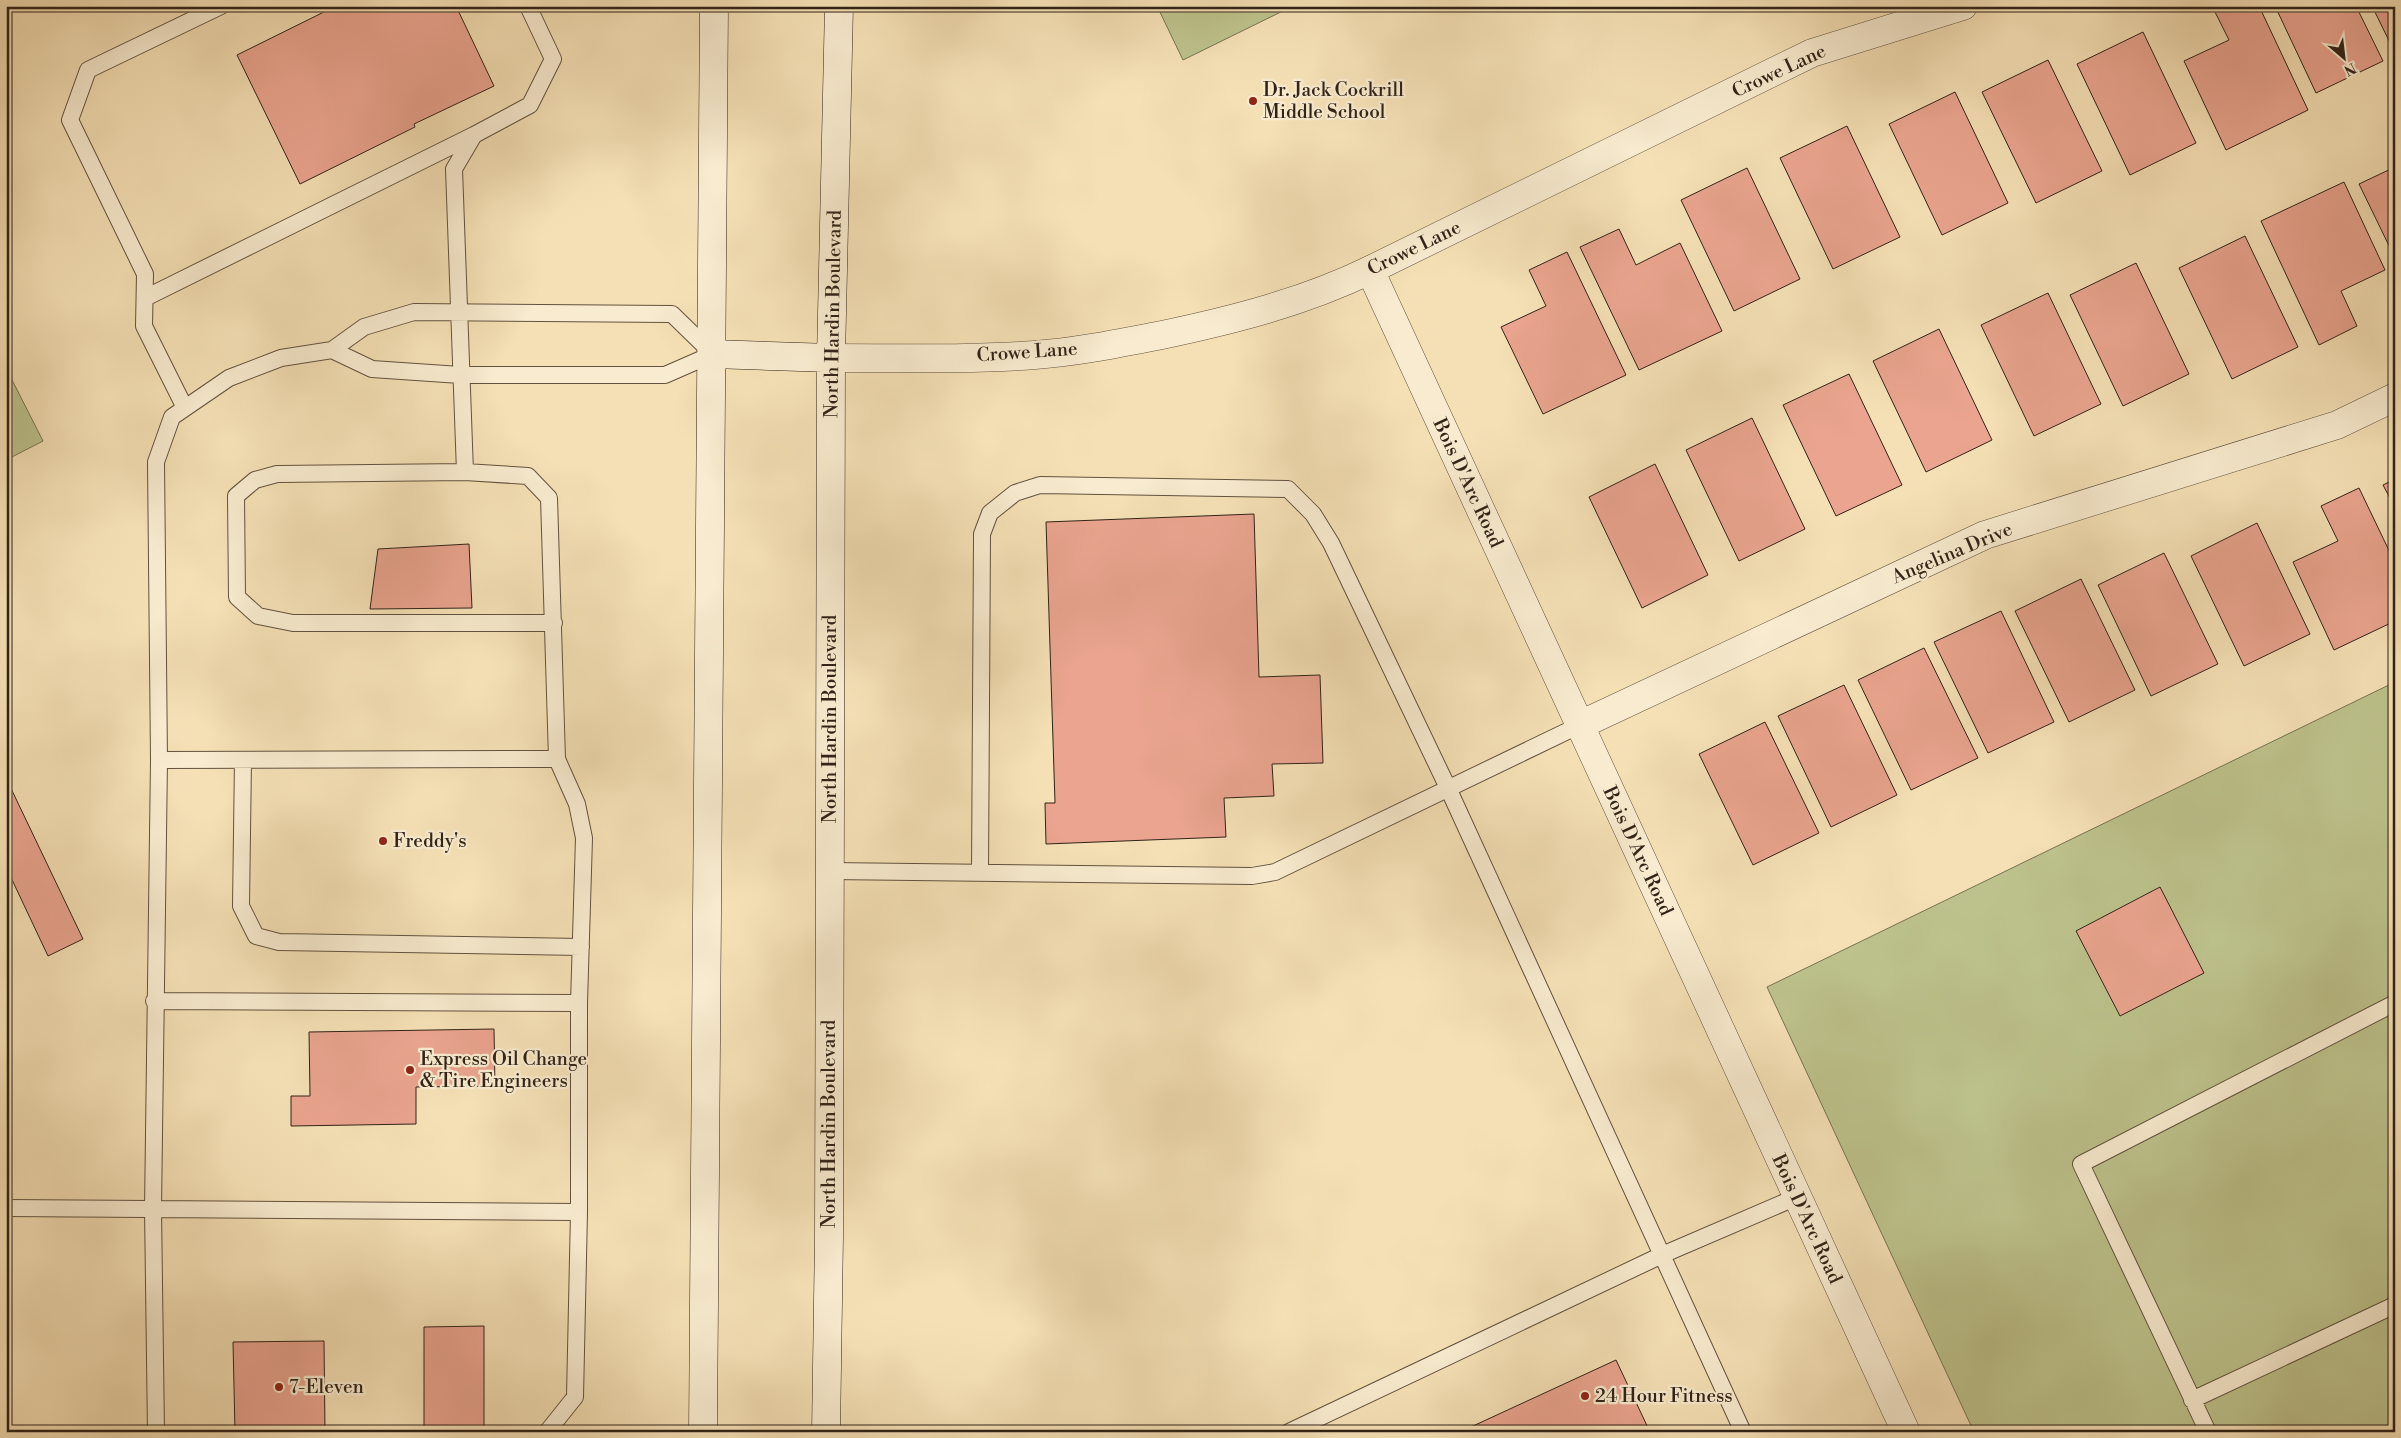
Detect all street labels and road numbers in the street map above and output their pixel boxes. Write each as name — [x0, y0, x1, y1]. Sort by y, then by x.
street label: Crowe Lane — [1728, 39, 1830, 103]
street label: North Hardin Boulevard — [819, 209, 847, 418]
street label: Crowe Lane — [1363, 215, 1465, 281]
street label: Crowe Lane — [976, 337, 1078, 367]
street label: Bois D'Arc Road — [1427, 414, 1509, 552]
street label: Angelina Drive — [1887, 517, 2016, 590]
street label: North Hardin Boulevard — [818, 615, 842, 823]
street label: Bois D'Arc Road — [1597, 782, 1679, 920]
street label: North Hardin Boulevard — [817, 1020, 841, 1228]
street label: Bois D'Arc Road — [1766, 1150, 1848, 1288]

